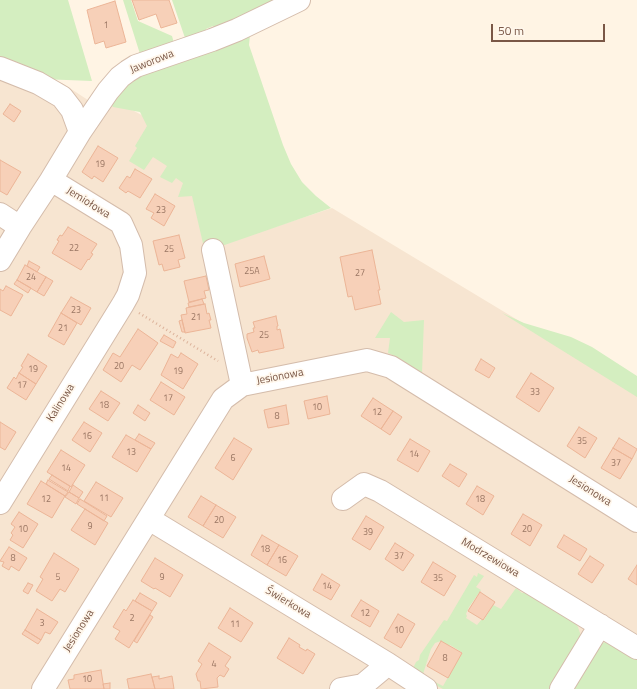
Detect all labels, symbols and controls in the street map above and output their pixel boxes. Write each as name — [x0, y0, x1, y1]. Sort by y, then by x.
scale bar — [493, 16, 607, 42]
house number: 1 — [103, 21, 109, 31]
text: 50 m — [498, 21, 524, 40]
street label: Jaworowa — [128, 47, 176, 77]
house number: 19 — [95, 160, 105, 170]
street label: Jemiołowa — [64, 184, 112, 222]
house number: 23 — [156, 206, 166, 216]
house number: 22 — [69, 244, 79, 254]
house number: 25 — [164, 245, 174, 255]
house number: 25A — [244, 267, 260, 277]
house number: 27 — [355, 269, 365, 279]
house number: 24 — [26, 273, 36, 283]
house number: 23 — [71, 306, 81, 316]
house number: 21 — [191, 313, 201, 323]
house number: 21 — [58, 324, 68, 334]
house number: 25 — [259, 331, 269, 341]
house number: 20 — [114, 362, 124, 372]
house number: 19 — [28, 365, 38, 375]
street label: Jesionowa — [255, 366, 305, 388]
house number: 19 — [173, 367, 183, 377]
house number: 17 — [17, 381, 27, 391]
street label: Kalinowa — [44, 382, 78, 424]
house number: 33 — [530, 388, 540, 398]
house number: 17 — [163, 394, 173, 404]
house number: 18 — [99, 401, 109, 411]
house number: 10 — [312, 403, 322, 413]
house number: 12 — [372, 408, 382, 418]
house number: 8 — [274, 412, 280, 422]
house number: 16 — [82, 432, 92, 442]
house number: 35 — [577, 437, 587, 447]
house number: 13 — [126, 448, 136, 458]
house number: 14 — [409, 450, 419, 460]
house number: 6 — [230, 454, 236, 464]
house number: 37 — [611, 459, 621, 469]
house number: 14 — [61, 464, 71, 474]
street label: Jesionowa — [566, 473, 614, 509]
house number: 11 — [99, 494, 109, 504]
house number: 12 — [41, 495, 51, 505]
house number: 18 — [475, 495, 485, 505]
house number: 20 — [214, 516, 224, 526]
house number: 9 — [87, 522, 93, 532]
house number: 10 — [18, 525, 28, 535]
house number: 20 — [522, 525, 532, 535]
house number: 39 — [363, 528, 373, 538]
street label: Modrzewiowa — [459, 535, 521, 581]
house number: 18 — [260, 545, 270, 555]
house number: 37 — [394, 552, 404, 562]
house number: 8 — [10, 554, 16, 564]
house number: 16 — [277, 556, 287, 566]
house number: 5 — [55, 573, 61, 583]
house number: 9 — [159, 573, 165, 583]
house number: 35 — [433, 574, 443, 584]
house number: 14 — [322, 582, 332, 592]
street label: Świerkowa — [263, 584, 313, 622]
street label: Jesionowa — [61, 607, 97, 655]
house number: 12 — [360, 609, 370, 619]
house number: 2 — [129, 614, 135, 624]
house number: 3 — [39, 619, 45, 629]
house number: 11 — [230, 620, 240, 630]
house number: 10 — [394, 626, 404, 636]
house number: 8 — [442, 654, 448, 664]
house number: 4 — [211, 660, 217, 670]
house number: 10 — [82, 675, 92, 685]

